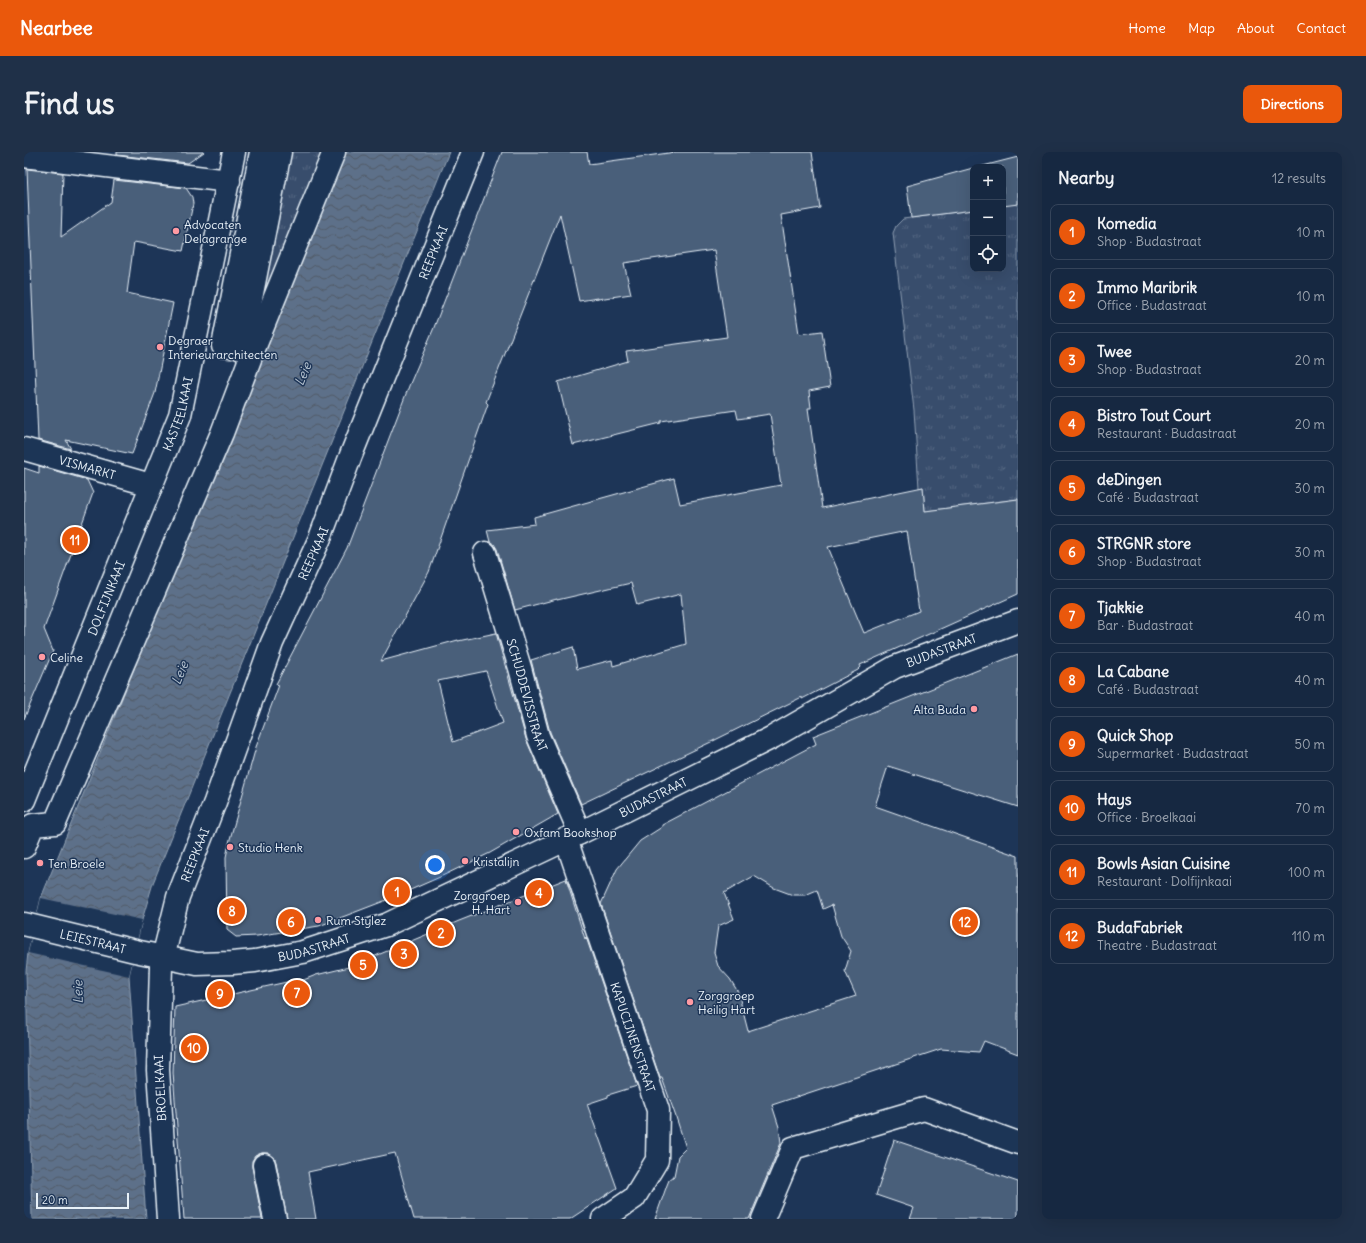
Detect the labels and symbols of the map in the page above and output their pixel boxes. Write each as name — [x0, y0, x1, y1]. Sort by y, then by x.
place label: Advocaten Delagrange — [184, 217, 247, 246]
street label: REEPKAAI — [415, 223, 450, 281]
marker: Advocaten Delagrange — [171, 226, 181, 236]
place label: Degraer Interieurarchitecten — [168, 333, 277, 362]
marker: Degraer Interieurarchitecten — [155, 342, 165, 352]
water label: Leie — [291, 359, 316, 388]
street label: KASTEELKAAI — [159, 375, 195, 453]
street label: VISMARKT — [57, 452, 118, 482]
street label: REEPKAAI — [294, 524, 331, 582]
pin: 11 — [62, 525, 88, 555]
street label: DOLFIJNKAAI — [84, 559, 128, 637]
street label: BUDASTRAAT — [904, 630, 978, 670]
street label: SCHUDDEVISSTRAAT — [504, 637, 551, 753]
place label: Celine — [50, 650, 83, 665]
marker: Celine — [37, 652, 47, 662]
water label: Leie — [168, 658, 193, 687]
place label: Alta Buda — [913, 702, 966, 717]
marker: Alta Buda — [969, 704, 979, 714]
street label: BUDASTRAAT — [616, 774, 689, 820]
street label: REEPKAAI — [177, 825, 212, 884]
place label: Oxfam Bookshop — [524, 825, 617, 840]
marker: Oxfam Bookshop — [511, 827, 521, 837]
place label: Studio Henk — [238, 840, 303, 855]
marker: Studio Henk — [225, 842, 235, 852]
place label: Kristalijn — [473, 854, 519, 869]
your location — [425, 855, 445, 875]
place label: Ten Broele — [48, 856, 105, 871]
marker: Kristalijn — [460, 856, 470, 866]
marker: Ten Broele — [35, 858, 45, 868]
pin: 1 — [384, 877, 410, 907]
pin: 4 — [526, 878, 552, 908]
place label: Zorggroep H. Hart — [454, 888, 510, 917]
pin: 8 — [219, 896, 245, 926]
marker: Zorggroep H. Hart — [513, 897, 523, 907]
pin: 6 — [278, 907, 304, 937]
pin: 12 — [952, 907, 978, 937]
place label: Rum Stylez — [326, 913, 386, 928]
marker: Rum Stylez — [313, 915, 323, 925]
pin: 2 — [428, 918, 454, 948]
street label: LEIESTRAAT — [58, 926, 128, 956]
street label: BUDASTRAAT — [277, 930, 351, 964]
pin: 3 — [391, 939, 417, 969]
pin: 5 — [350, 950, 376, 980]
pin: 7 — [284, 978, 310, 1008]
water label: Leie — [69, 979, 87, 1004]
pin: 9 — [207, 979, 233, 1009]
street label: KAPUCIJNENSTRAAT — [608, 980, 659, 1094]
place label: Zorggroep Heilig Hart — [698, 988, 755, 1017]
marker: Zorggroep Heilig Hart — [685, 997, 695, 1007]
pin: 10 — [181, 1033, 207, 1063]
street label: BROELKAAI — [151, 1054, 169, 1122]
scale bar — [36, 1191, 129, 1210]

